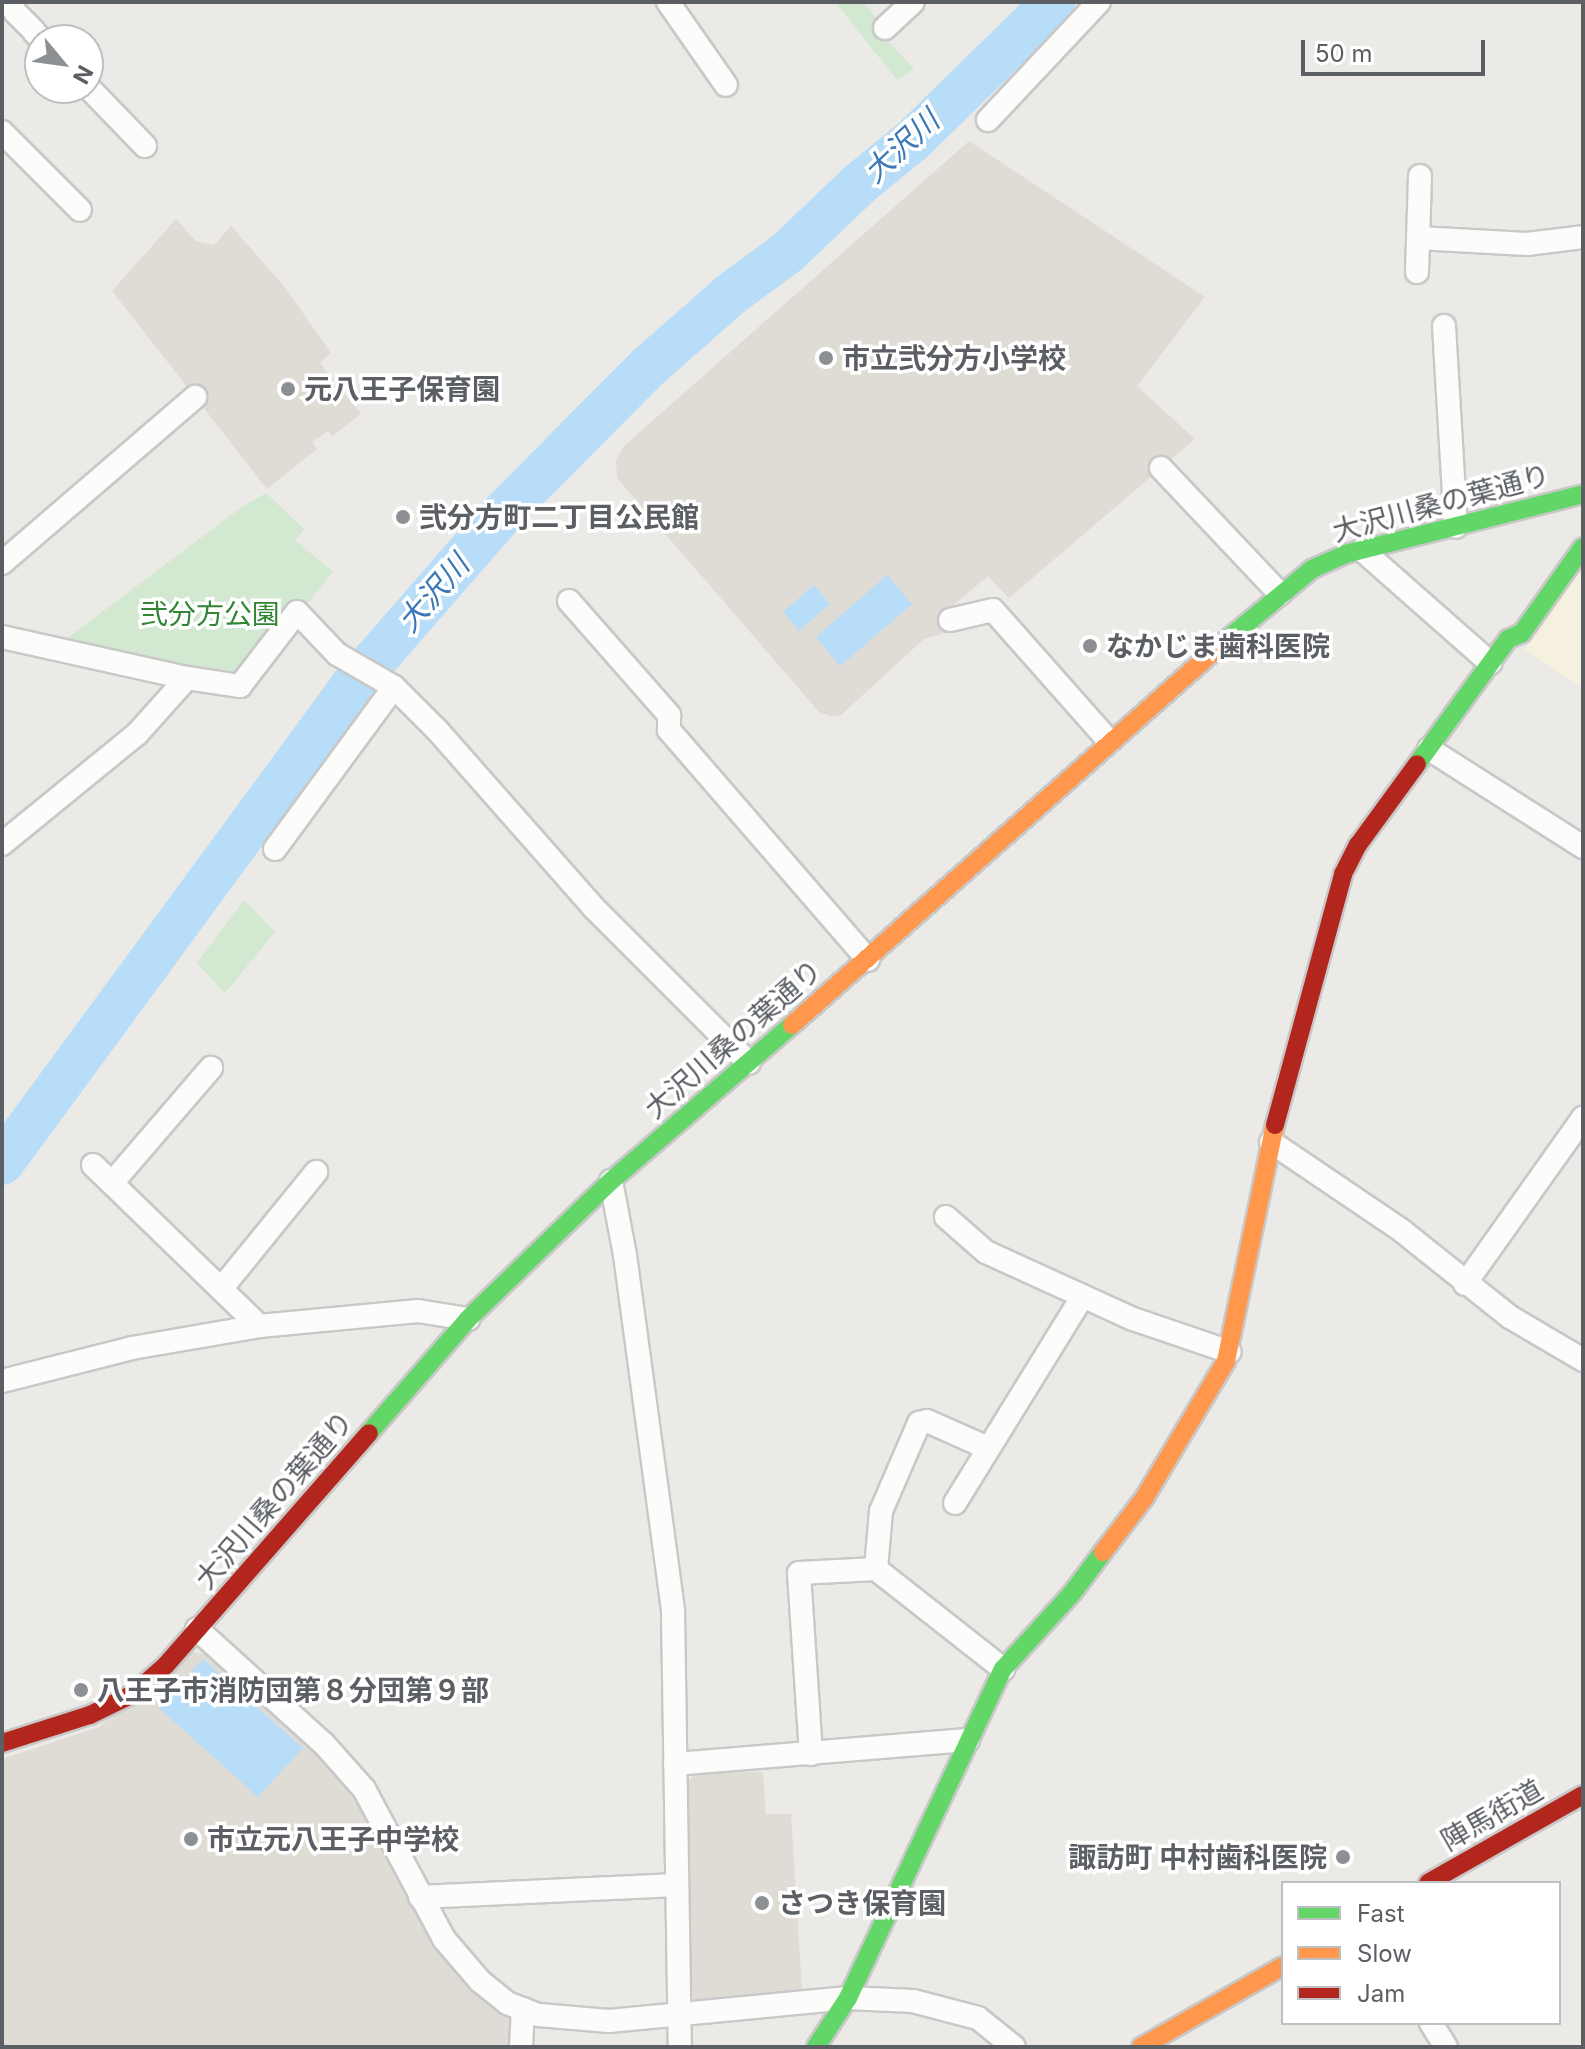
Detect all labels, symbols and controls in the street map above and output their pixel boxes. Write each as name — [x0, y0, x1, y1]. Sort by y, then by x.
north arrow — [24, 24, 104, 104]
scale bar — [1305, 24, 1489, 74]
text: 50 m — [1315, 39, 1373, 68]
text: N — [68, 61, 99, 88]
water label: 大沢川 — [856, 102, 946, 190]
place label: 市立弐分方小学校 — [842, 341, 1066, 375]
marker: 市立弐分方小学校 — [817, 349, 835, 367]
place label: 元八王子保育園 — [304, 372, 500, 406]
marker: 元八王子保育園 — [279, 380, 297, 398]
street label: 大沢川桑の葉通り — [1328, 458, 1554, 548]
place label: 弐分方町二丁目公民館 — [419, 500, 699, 534]
marker: 弐分方町二丁目公民館 — [394, 508, 412, 526]
water label: 大沢川 — [390, 547, 476, 639]
park label: 弐分方公園 — [140, 597, 280, 631]
place label: なかじま歯科医院 — [1106, 629, 1330, 663]
marker: なかじま歯科医院 — [1081, 637, 1099, 655]
street label: 大沢川桑の葉通り — [637, 953, 829, 1125]
street label: 大沢川桑の葉通り — [188, 1404, 360, 1596]
place label: 八王子市消防団第８分団第９部 — [97, 1673, 489, 1707]
marker: 八王子市消防団第８分団第９部 — [72, 1681, 90, 1699]
street label: 陣馬街道 — [1435, 1772, 1549, 1858]
place label: 市立元八王子中学校 — [207, 1822, 459, 1856]
marker: 市立元八王子中学校 — [182, 1830, 200, 1848]
place label: 諏訪町 中村歯科医院 — [1068, 1840, 1327, 1874]
marker: 諏訪町 中村歯科医院 — [1334, 1848, 1352, 1866]
legend — [1281, 1881, 1561, 2025]
place label: さつき保育園 — [778, 1886, 946, 1920]
marker: さつき保育園 — [753, 1894, 771, 1912]
text: Fast — [1357, 1899, 1405, 1928]
text: Slow — [1357, 1939, 1412, 1968]
text: Jam — [1357, 1979, 1405, 2008]

